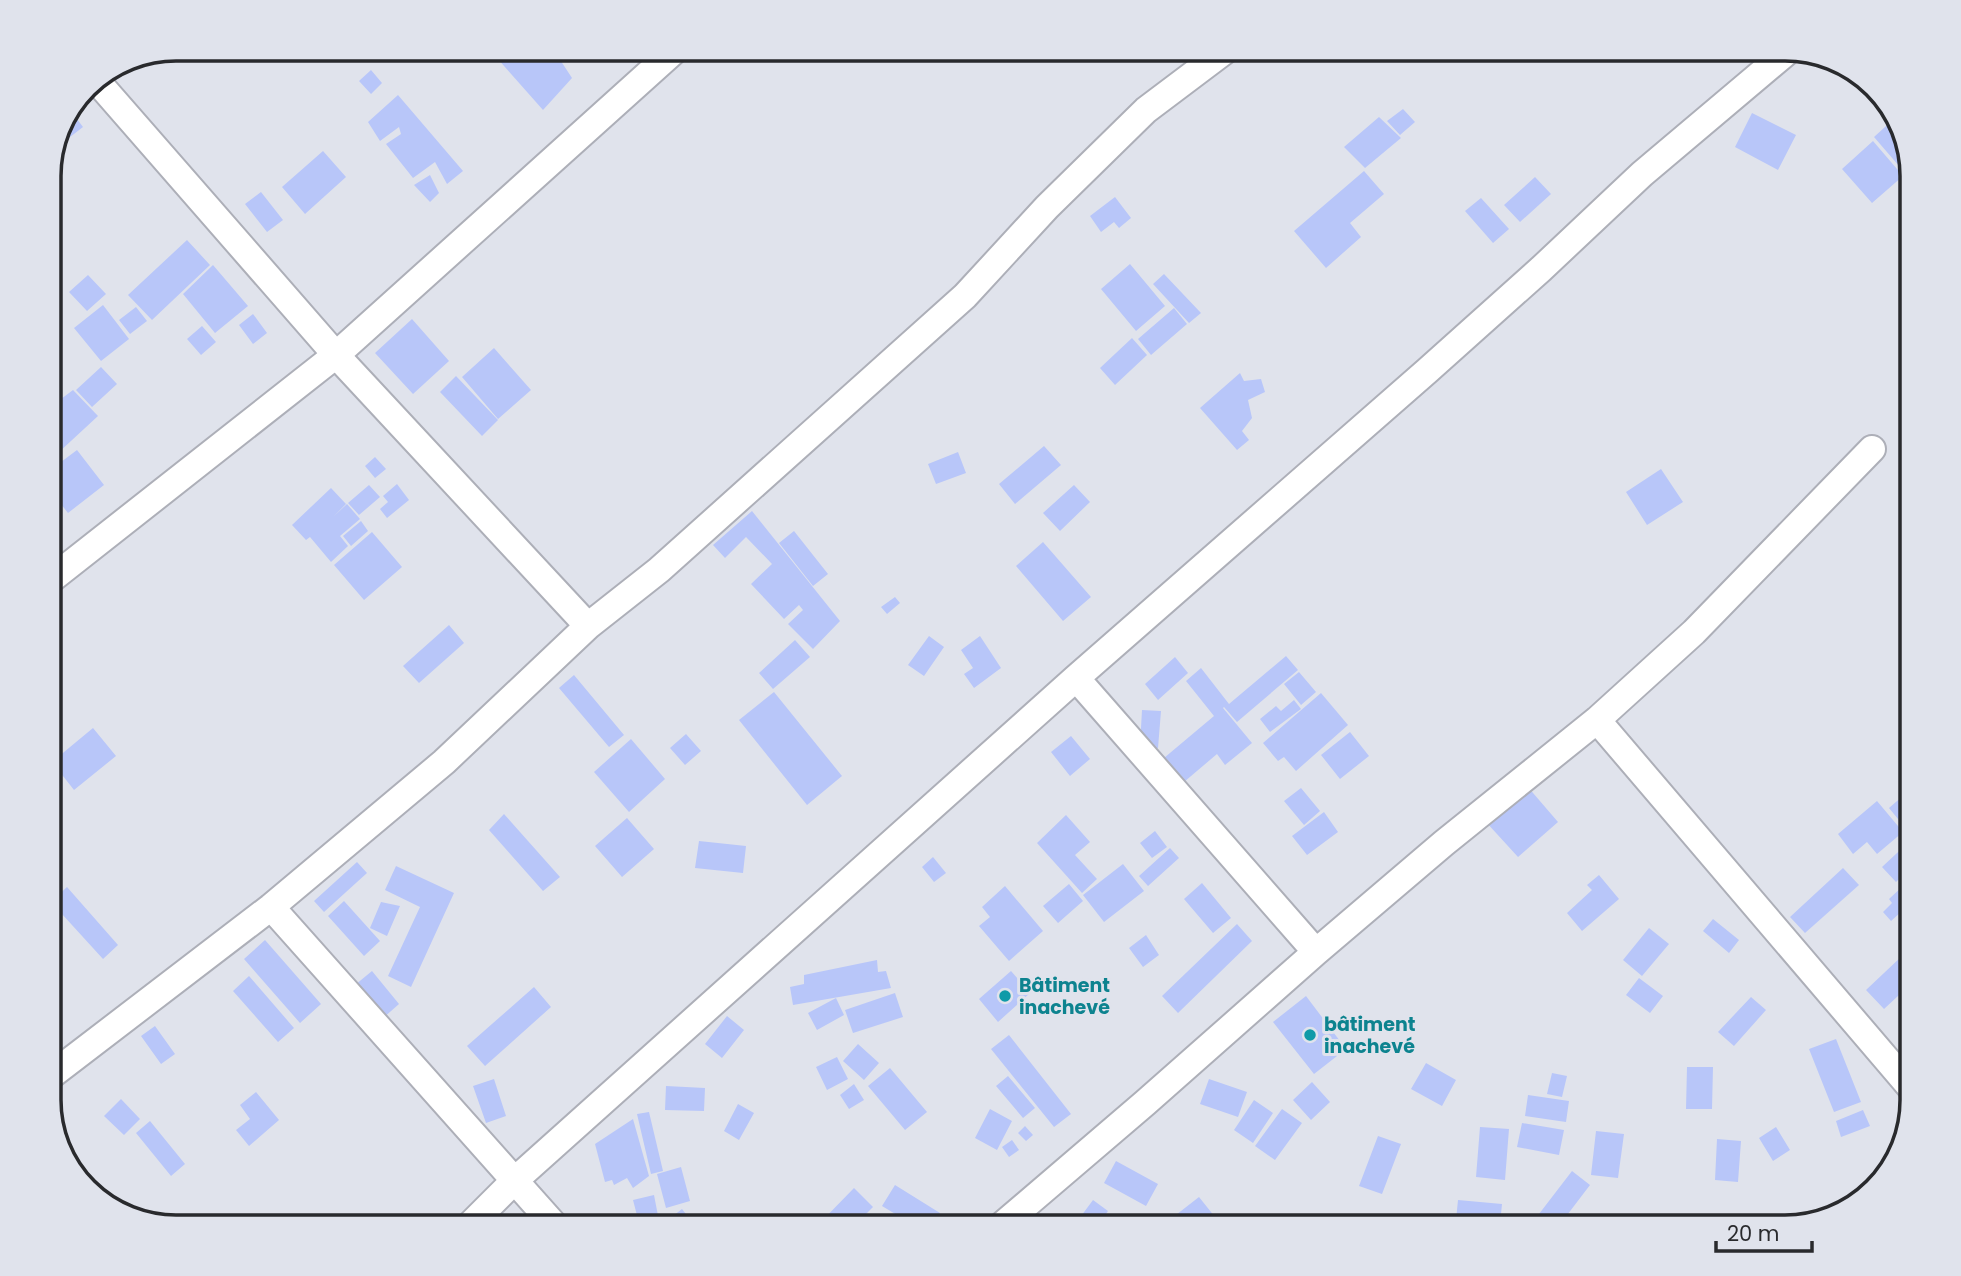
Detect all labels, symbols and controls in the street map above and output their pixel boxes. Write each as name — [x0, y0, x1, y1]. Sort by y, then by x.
place label: Bâtiment inachevé — [1019, 972, 1110, 1021]
marker: Bâtiment inachevé — [997, 988, 1013, 1004]
place label: bâtiment inachevé — [1324, 1011, 1416, 1060]
marker: bâtiment inachevé — [1302, 1027, 1318, 1043]
scale bar — [1716, 1210, 1812, 1254]
text: 20 m — [1727, 1219, 1780, 1248]

